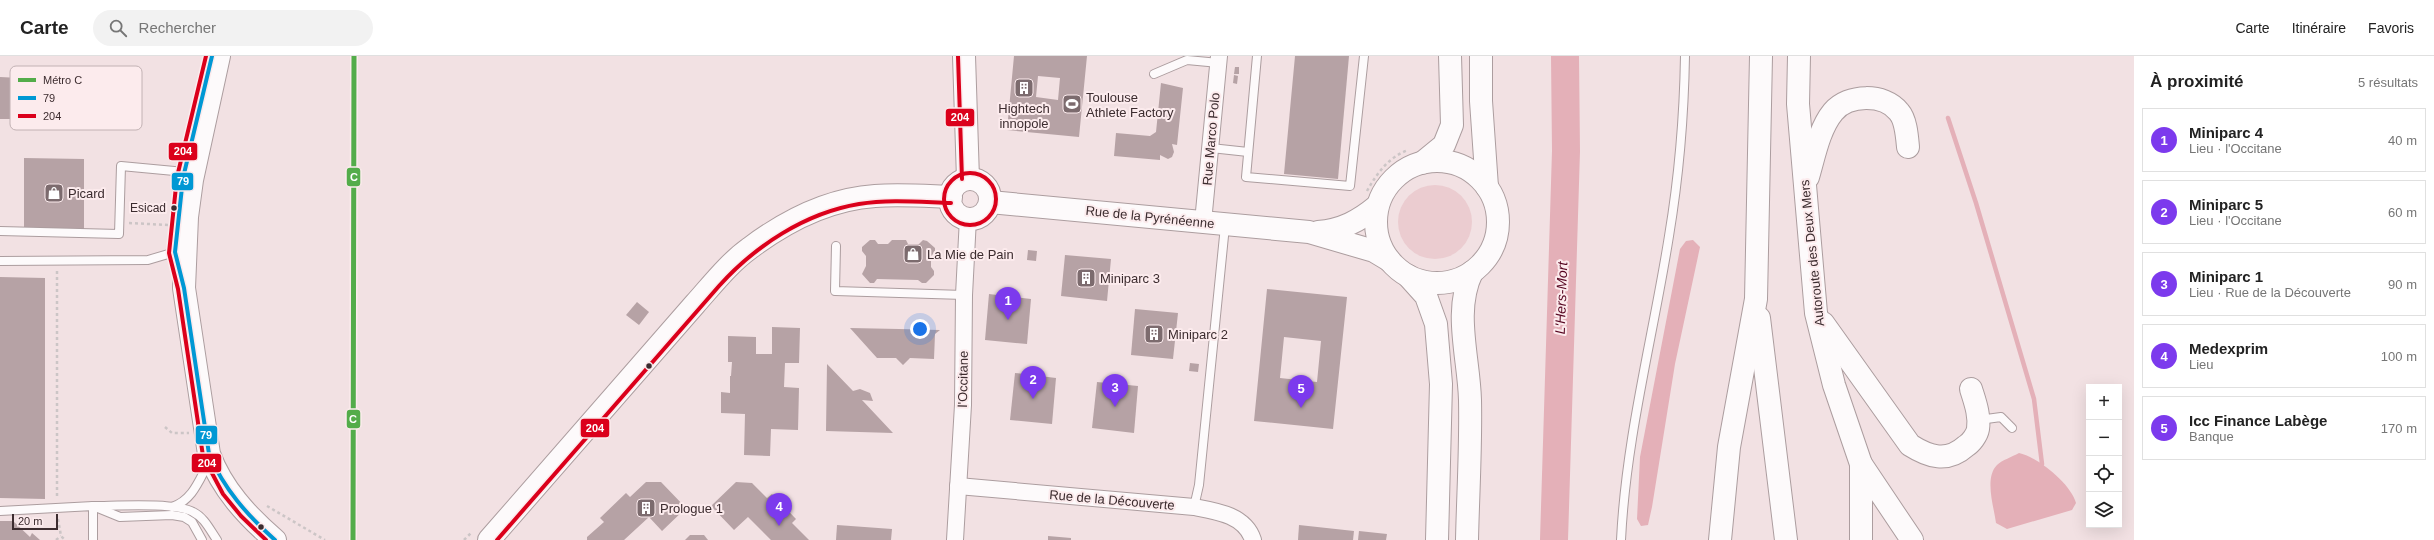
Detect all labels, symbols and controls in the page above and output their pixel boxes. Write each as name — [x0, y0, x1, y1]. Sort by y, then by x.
search box — [93, 10, 373, 46]
text: Carte — [20, 17, 69, 38]
icon: search — [107, 17, 129, 39]
text: Rechercher — [139, 19, 216, 36]
text: Carte — [2235, 20, 2270, 36]
text: Itinéraire — [2292, 20, 2346, 36]
text: Favoris — [2368, 20, 2414, 36]
legend — [10, 66, 142, 130]
text: À proximité — [2150, 72, 2244, 91]
text: Métro C — [43, 74, 82, 86]
text: 5 résultats — [2358, 75, 2418, 90]
building icon: Hightech innopole — [1013, 77, 1035, 99]
place label: Toulouse Athlete Factory — [1086, 90, 1174, 120]
text: 79 — [43, 92, 55, 104]
street label: Rue Marco Polo — [1199, 92, 1223, 186]
sports icon: Toulouse Athlete Factory — [1061, 93, 1083, 115]
place label: Hightech innopole — [998, 101, 1050, 131]
line badge: 204 — [945, 108, 975, 127]
text: 204 — [43, 110, 61, 122]
text: 204 — [951, 111, 970, 123]
text: Miniparc 4 — [2189, 124, 2263, 141]
text: 1 — [2160, 133, 2168, 148]
text: 40 m — [2388, 133, 2417, 148]
text: Lieu · l'Occitane — [2189, 141, 2282, 156]
line badge: 204 — [168, 142, 198, 161]
text: 204 — [174, 145, 193, 157]
line badge: C — [346, 167, 361, 187]
text: C — [350, 171, 358, 183]
line badge: 79 — [171, 172, 194, 191]
text: 79 — [177, 175, 189, 187]
street label: Autoroute des Deux Mers — [1797, 178, 1827, 327]
shop icon: Picard — [43, 182, 65, 204]
place label: Picard — [68, 186, 105, 201]
text: Miniparc 5 — [2189, 196, 2263, 213]
place label: Esicad — [130, 201, 166, 215]
marker: Esicad — [169, 203, 179, 213]
street label: Rue de la Pyrénéenne — [1085, 203, 1215, 231]
text: 2 — [2160, 205, 2168, 220]
text: 60 m — [2388, 205, 2417, 220]
text: Lieu · l'Occitane — [2189, 213, 2282, 228]
shop icon: La Mie de Pain — [902, 243, 924, 265]
place label: La Mie de Pain — [927, 247, 1014, 262]
water label: L'Hers-Mort — [1552, 260, 1570, 335]
building icon: Miniparc 3 — [1075, 267, 1097, 289]
text: Miniparc 1 — [2189, 268, 2263, 285]
place label: Miniparc 3 — [1100, 271, 1160, 286]
text: 3 — [2160, 277, 2168, 292]
text: 90 m — [2388, 277, 2417, 292]
text: Lieu · Rue de la Découverte — [2189, 285, 2351, 300]
pin: 1 — [995, 287, 1021, 320]
your location — [910, 319, 930, 339]
building icon: Miniparc 2 — [1143, 323, 1165, 345]
place label: Miniparc 2 — [1168, 327, 1228, 342]
text: Medexprim — [2189, 340, 2268, 357]
text: 4 — [2160, 349, 2168, 364]
text: 100 m — [2381, 349, 2417, 364]
street label: l'Occitane — [955, 351, 971, 407]
text: Lieu — [2189, 357, 2214, 372]
unlabelled marker — [644, 361, 654, 371]
pin: 2 — [1020, 366, 1046, 399]
pin: 3 — [1102, 374, 1128, 407]
pin: 5 — [1288, 375, 1314, 408]
map controls — [2086, 384, 2122, 528]
button: + — [2086, 384, 2122, 420]
line badge: C — [346, 409, 361, 429]
text: Icc Finance Labège — [2189, 412, 2327, 429]
text: C — [349, 413, 357, 425]
line badge: 204 — [580, 418, 610, 438]
button: − — [2086, 420, 2122, 456]
text: 5 — [2160, 421, 2168, 436]
text: 170 m — [2381, 421, 2417, 436]
text: 204 — [586, 422, 605, 434]
line badge: 79 — [195, 425, 218, 445]
text: 79 — [200, 429, 212, 441]
text: Banque — [2189, 429, 2234, 444]
line badge: 204 — [191, 453, 222, 473]
button: locate — [2086, 456, 2122, 492]
text: 204 — [198, 457, 217, 469]
street label: Rue de la Découverte — [1049, 487, 1175, 513]
button: layers — [2086, 492, 2122, 528]
pin: 4 — [766, 493, 792, 526]
building icon: Prologue 1 — [635, 497, 657, 519]
place label: Prologue 1 — [660, 501, 723, 516]
scale bar — [12, 512, 58, 531]
text: 20 m — [18, 515, 42, 527]
unlabelled marker — [256, 522, 266, 532]

